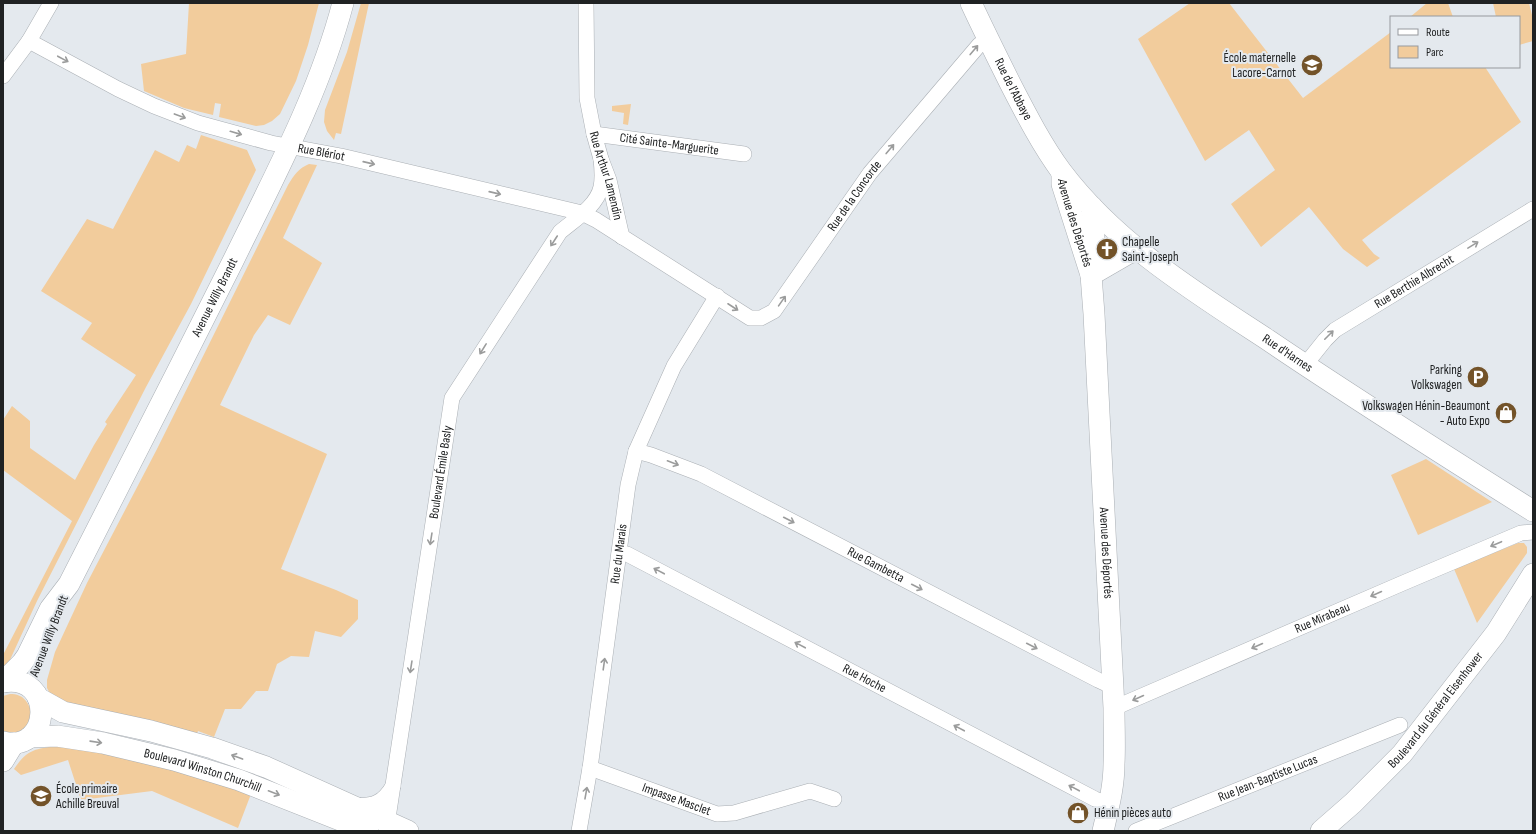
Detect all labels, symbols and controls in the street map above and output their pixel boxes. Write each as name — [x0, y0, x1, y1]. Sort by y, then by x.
legend — [1390, 16, 1520, 68]
text: Route — [1426, 25, 1450, 40]
one-way arrow — [970, 45, 979, 56]
text: Parc — [1426, 45, 1444, 60]
place label: École maternelle Lacore-Carnot — [1223, 50, 1296, 81]
school or university icon: École maternelle Lacore-Carnot — [1299, 52, 1325, 78]
street label: Rue de l'Abbaye — [991, 55, 1036, 123]
one-way arrow — [57, 56, 69, 64]
one-way arrow — [174, 113, 186, 121]
street label: Rue Arthur Lamendin — [586, 129, 626, 221]
one-way arrow — [229, 130, 242, 137]
street label: Cité Sainte-Marguerite — [619, 130, 720, 159]
street label: Rue Blériot — [296, 140, 347, 165]
one-way arrow — [886, 144, 895, 155]
street label: Rue de la Concorde — [824, 157, 885, 234]
one-way arrow — [362, 159, 375, 167]
street label: Avenue des Déportés — [1054, 178, 1096, 269]
one-way arrow — [488, 189, 501, 197]
place label: Chapelle Saint-Joseph — [1122, 234, 1179, 265]
one-way arrow — [550, 235, 558, 246]
church icon: Chapelle Saint-Joseph — [1094, 236, 1120, 262]
one-way arrow — [1467, 241, 1478, 249]
street label: Rue Berthie Albrecht — [1372, 251, 1457, 312]
street label: Avenue Willy Brandt — [188, 255, 241, 340]
one-way arrow — [778, 295, 786, 306]
one-way arrow — [728, 303, 739, 311]
one-way arrow — [1325, 330, 1334, 340]
street label: Rue d'Harnes — [1259, 331, 1316, 376]
one-way arrow — [479, 343, 487, 354]
place label: Parking Volkswagen — [1411, 362, 1462, 393]
parking icon: Parking Volkswagen — [1465, 364, 1491, 390]
place label: Volkswagen Hénin-Beaumont - Auto Expo — [1362, 398, 1490, 429]
shop icon: Volkswagen Hénin-Beaumont - Auto Expo — [1493, 400, 1519, 426]
street label: Boulevard Émile Basly — [426, 425, 456, 520]
one-way arrow — [666, 460, 678, 468]
street label: Avenue des Déportés — [1096, 506, 1116, 599]
one-way arrow — [783, 517, 795, 525]
street label: Rue du Marais — [607, 523, 631, 585]
one-way arrow — [427, 532, 435, 545]
one-way arrow — [1491, 540, 1503, 548]
street label: Rue Gambetta — [845, 543, 907, 586]
one-way arrow — [653, 567, 665, 574]
one-way arrow — [911, 583, 923, 591]
one-way arrow — [1371, 591, 1383, 598]
street label: Avenue Willy Brandt — [26, 593, 72, 680]
street label: Rue Mirabeau — [1292, 599, 1352, 637]
one-way arrow — [794, 641, 806, 648]
one-way arrow — [1026, 643, 1038, 651]
one-way arrow — [1252, 643, 1264, 650]
street label: Boulevard du Général Eisenhower — [1384, 648, 1487, 772]
one-way arrow — [600, 658, 608, 671]
street label: Rue Hoche — [840, 660, 889, 696]
one-way arrow — [407, 661, 415, 674]
one-way arrow — [1132, 695, 1144, 702]
one-way arrow — [953, 724, 965, 731]
one-way arrow — [89, 738, 102, 746]
street label: Boulevard Winston Churchill — [142, 745, 264, 796]
street label: Rue Jean-Baptiste Lucas — [1216, 751, 1320, 805]
one-way arrow — [232, 752, 244, 760]
street label: Impasse Masclet — [640, 780, 713, 819]
place label: École primaire Achille Breuval — [55, 781, 119, 812]
school or university icon: École primaire Achille Breuval — [28, 783, 54, 809]
one-way arrow — [1068, 784, 1080, 791]
one-way arrow — [582, 786, 590, 799]
one-way arrow — [268, 790, 280, 798]
shop icon: Hénin pièces auto — [1065, 800, 1091, 826]
place label: Hénin pièces auto — [1094, 805, 1171, 821]

